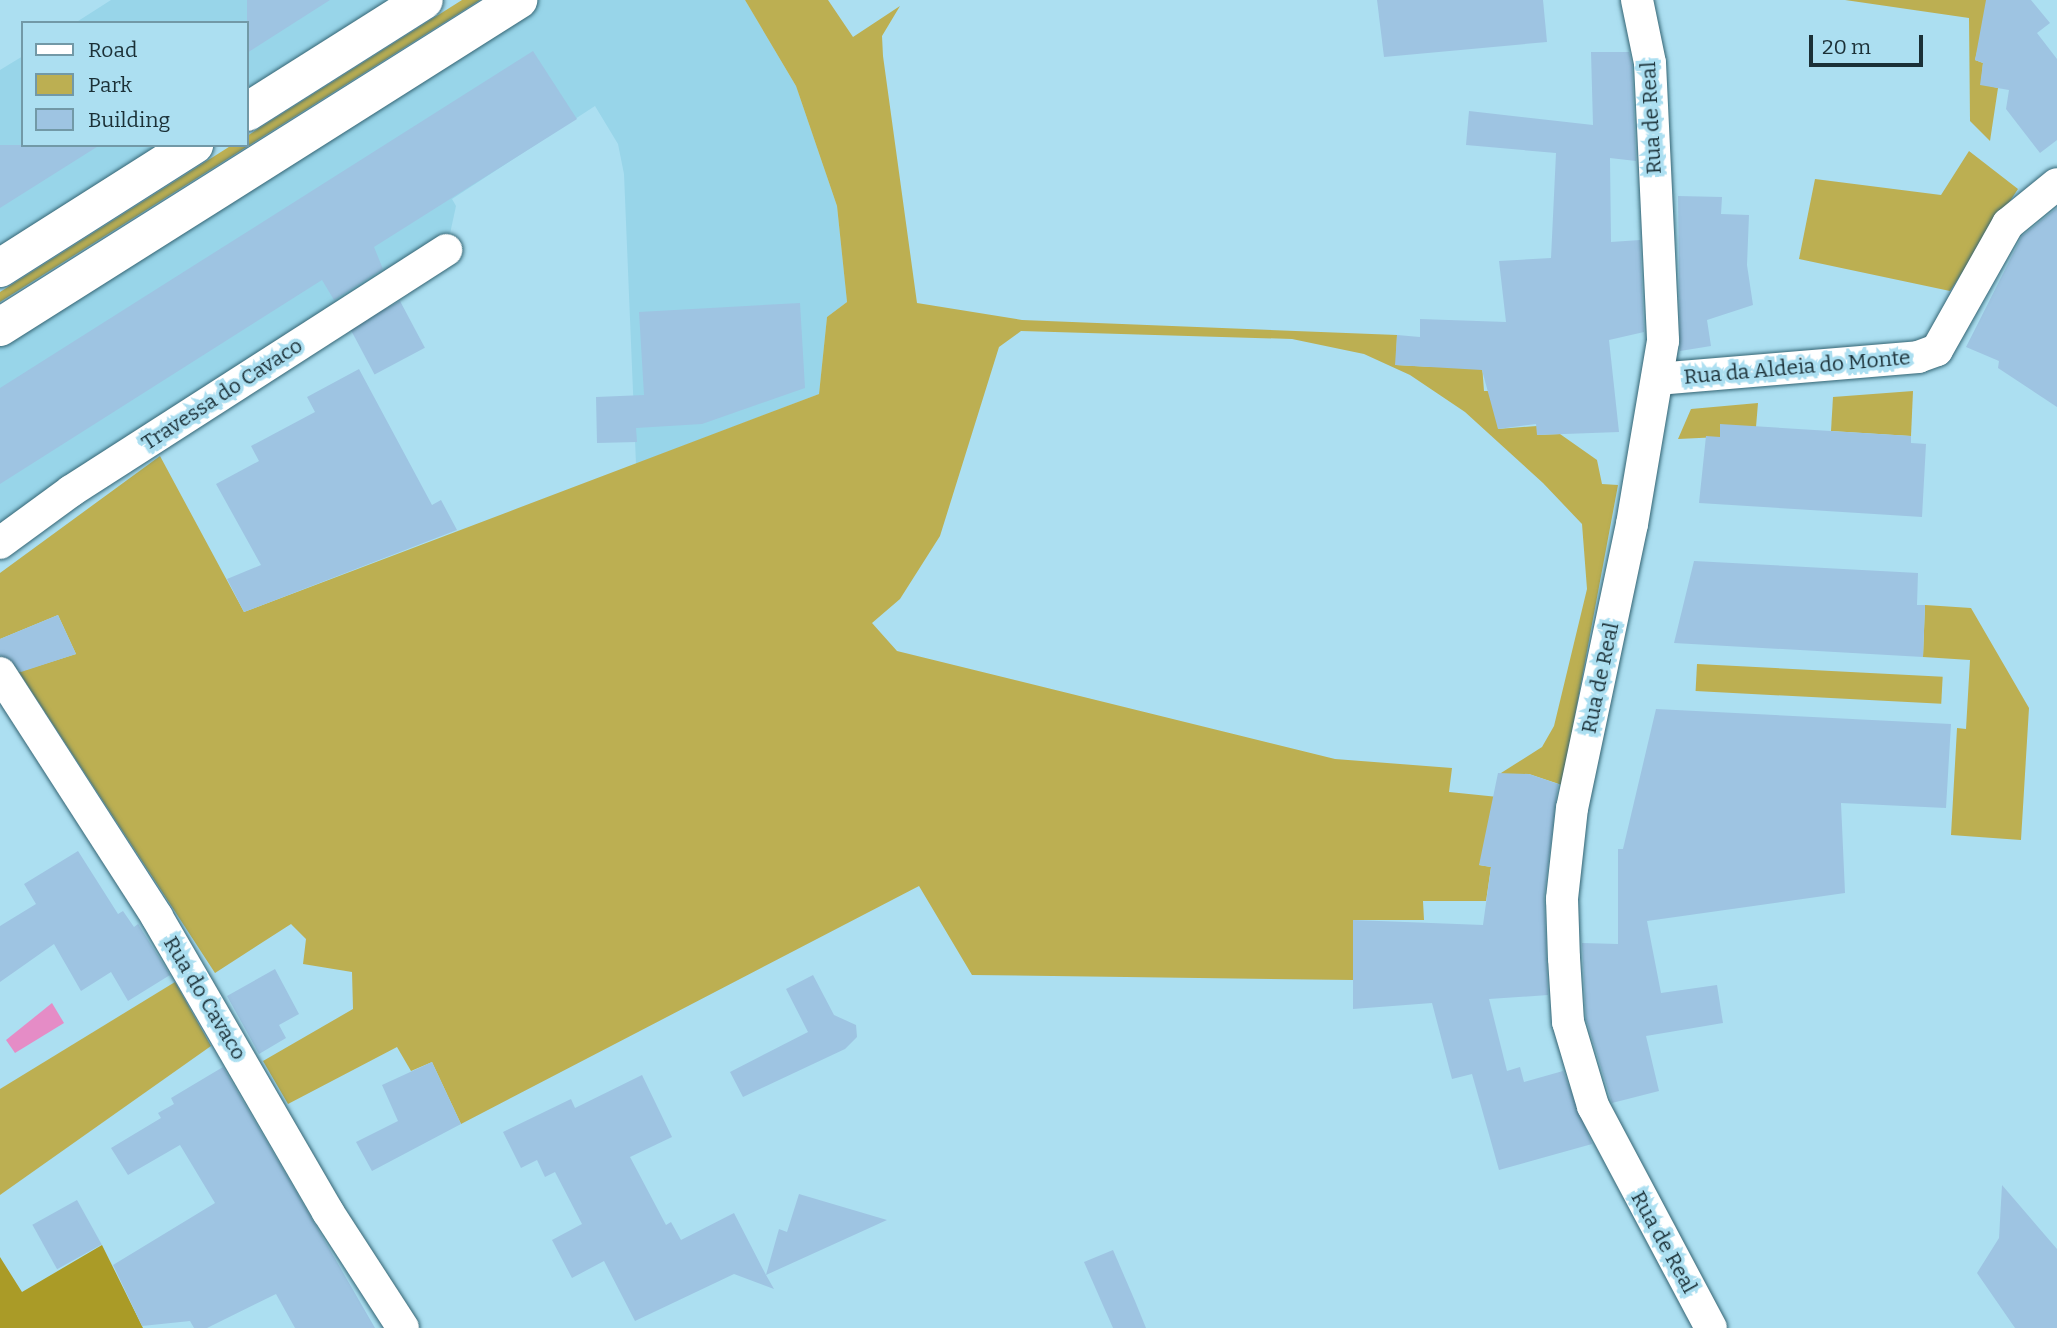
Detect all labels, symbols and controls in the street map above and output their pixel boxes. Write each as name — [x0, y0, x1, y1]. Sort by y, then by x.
legend — [21, 21, 248, 147]
scale bar — [1812, 21, 1926, 65]
text: 20 m — [1822, 34, 1871, 60]
text: Road — [88, 37, 137, 63]
street label: Rua de Real — [1635, 61, 1667, 175]
text: Park — [88, 72, 132, 98]
text: Building — [88, 107, 170, 133]
street label: Travessa do Cavaco — [137, 333, 307, 455]
street label: Rua da Aldeia do Monte — [1683, 345, 1911, 389]
street label: Rua de Real — [1576, 620, 1624, 736]
street label: Rua do Cavaco — [158, 932, 252, 1064]
street label: Rua de Real — [1626, 1187, 1702, 1297]

